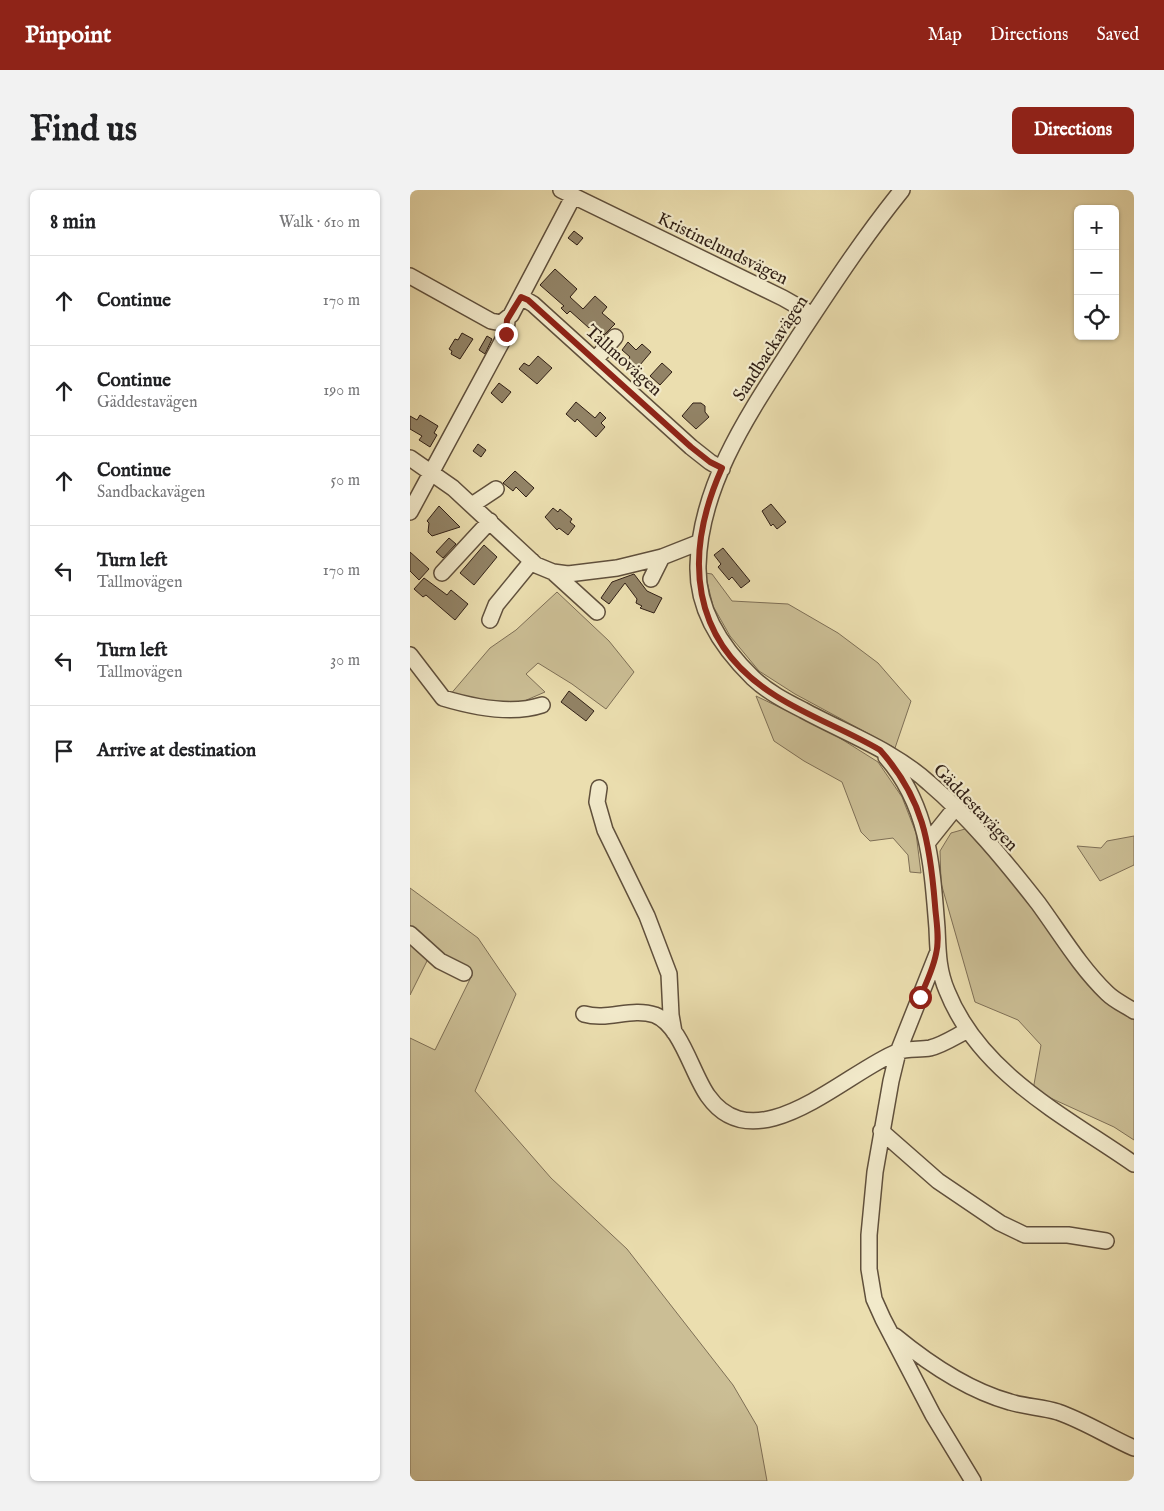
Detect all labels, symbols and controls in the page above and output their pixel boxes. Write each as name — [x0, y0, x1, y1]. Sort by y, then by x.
text: Pinpoint — [25, 20, 111, 51]
text: Map — [928, 24, 962, 47]
text: Directions — [990, 24, 1068, 47]
text: Saved — [1096, 24, 1139, 47]
button: Directions — [1012, 107, 1134, 154]
text: Find us — [30, 108, 137, 153]
map controls — [1074, 205, 1119, 340]
button: + — [1074, 205, 1119, 250]
street label: Kristinelundsvägen — [653, 208, 792, 291]
text: 8 min — [50, 209, 96, 236]
text: Walk · 610 m — [279, 213, 360, 233]
button: − — [1074, 250, 1119, 295]
icon: ahead — [50, 287, 78, 315]
text: Continue — [97, 289, 171, 313]
text: 170 m — [323, 291, 360, 311]
street label: Sandbackavägen — [728, 291, 814, 406]
button: locate — [1074, 295, 1119, 340]
street label: Tallmovägen — [580, 320, 667, 402]
route end — [495, 323, 518, 346]
text: Continue — [97, 369, 171, 393]
icon: ahead — [50, 377, 78, 405]
text: 190 m — [323, 381, 360, 401]
text: Gäddestavägen — [97, 393, 197, 413]
text: Continue — [97, 459, 171, 483]
icon: ahead — [50, 467, 78, 495]
text: 50 m — [331, 471, 360, 491]
text: Sandbackavägen — [97, 483, 205, 503]
text: Turn left — [97, 549, 168, 573]
icon: left — [50, 557, 78, 585]
text: 170 m — [323, 561, 360, 581]
text: Tallmovägen — [97, 573, 182, 593]
text: Turn left — [97, 639, 168, 663]
icon: left — [50, 647, 78, 675]
text: 30 m — [330, 651, 360, 671]
text: Tallmovägen — [97, 663, 182, 683]
icon: arrive — [50, 737, 78, 765]
text: Arrive at destination — [97, 739, 256, 763]
street label: Gäddestavägen — [927, 759, 1023, 857]
route start — [909, 986, 932, 1009]

